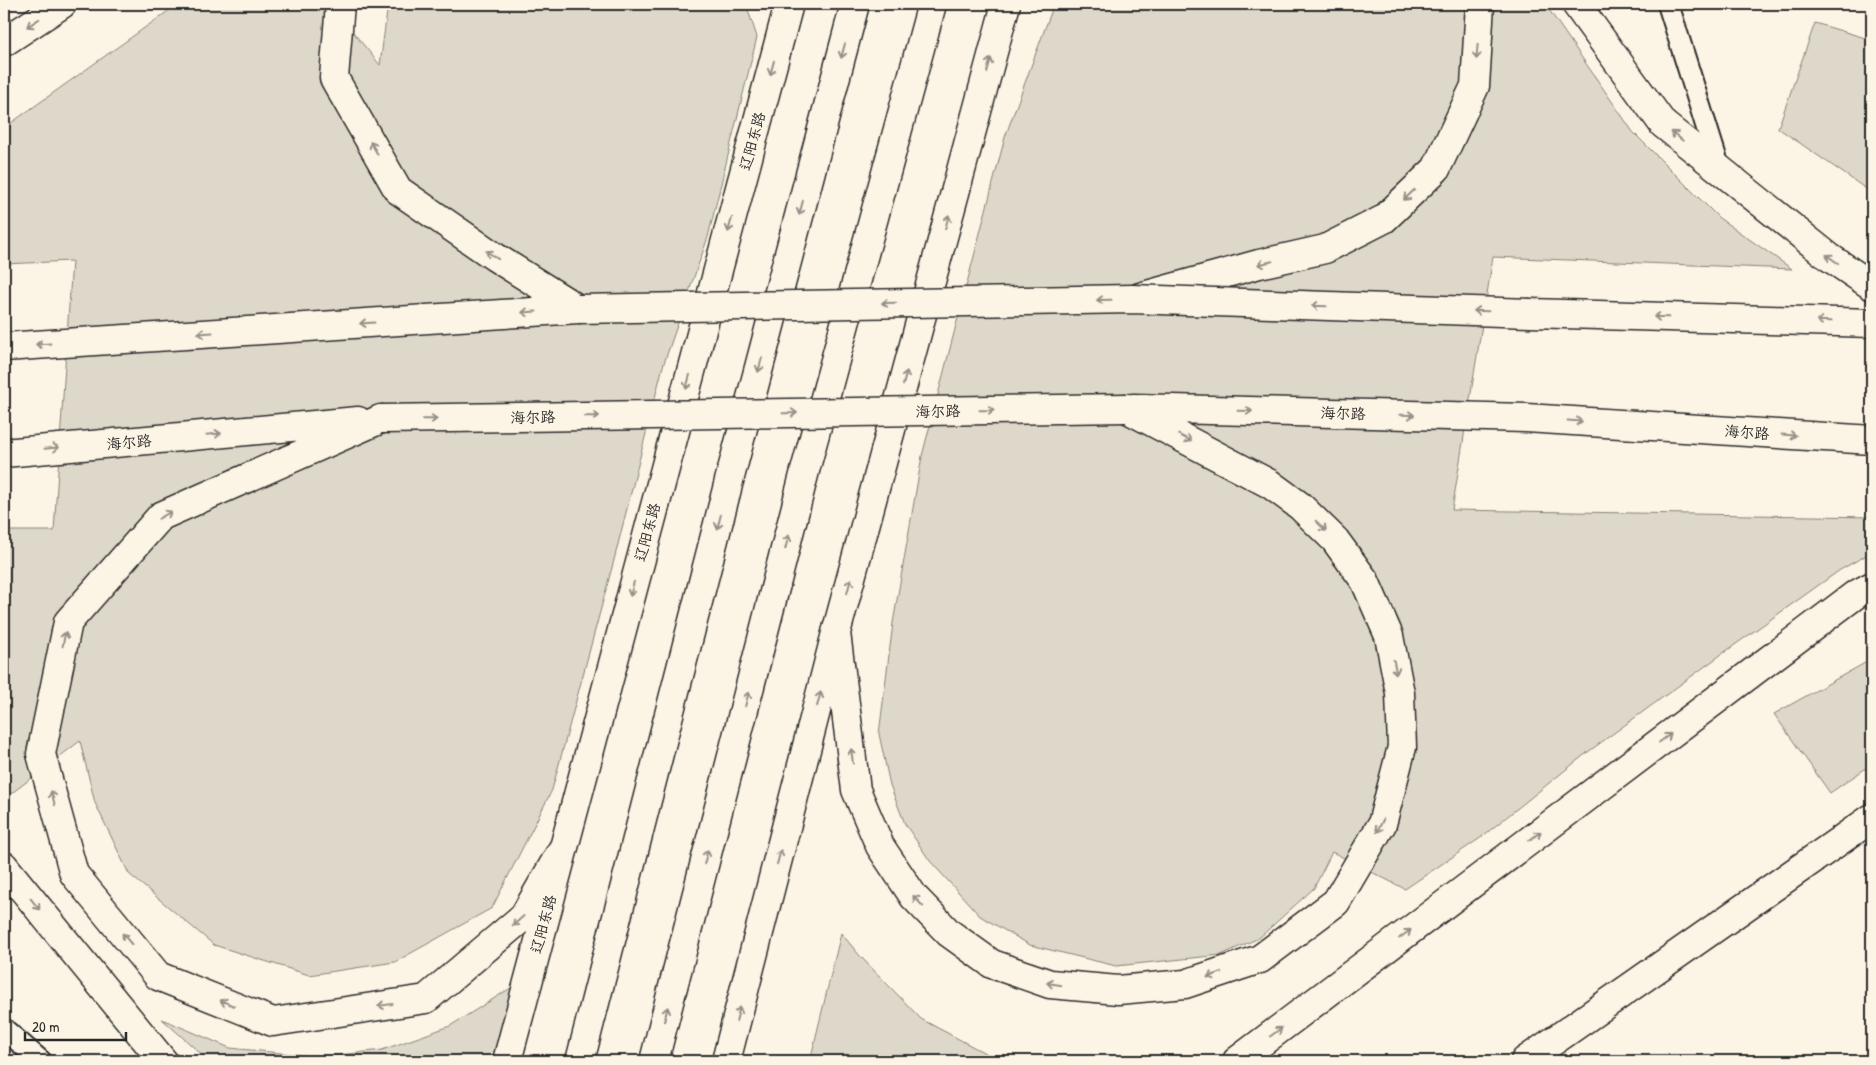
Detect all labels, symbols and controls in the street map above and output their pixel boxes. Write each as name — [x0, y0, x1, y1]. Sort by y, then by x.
one-way arrow — [26, 18, 40, 28]
one-way arrow — [837, 42, 847, 58]
one-way arrow — [1473, 44, 1482, 60]
one-way arrow — [985, 57, 995, 73]
one-way arrow — [767, 59, 776, 75]
street label: 辽阳东路 — [734, 109, 770, 173]
one-way arrow — [1671, 130, 1684, 141]
one-way arrow — [369, 141, 379, 156]
one-way arrow — [1403, 189, 1415, 201]
one-way arrow — [796, 200, 805, 216]
one-way arrow — [943, 214, 952, 230]
one-way arrow — [725, 216, 734, 232]
one-way arrow — [485, 250, 499, 260]
one-way arrow — [1825, 254, 1839, 264]
one-way arrow — [1258, 259, 1274, 268]
one-way arrow — [1096, 295, 1112, 304]
one-way arrow — [881, 298, 898, 308]
one-way arrow — [1311, 301, 1327, 310]
one-way arrow — [521, 307, 537, 316]
one-way arrow — [1474, 307, 1490, 316]
one-way arrow — [1653, 312, 1669, 321]
one-way arrow — [1816, 316, 1832, 326]
one-way arrow — [359, 318, 375, 327]
one-way arrow — [197, 329, 213, 338]
one-way arrow — [35, 340, 51, 349]
one-way arrow — [755, 357, 764, 373]
one-way arrow — [901, 371, 910, 387]
one-way arrow — [683, 373, 692, 389]
street label: 海尔路 — [915, 400, 961, 422]
street label: 海尔路 — [1320, 402, 1366, 424]
one-way arrow — [979, 405, 995, 415]
street label: 海尔路 — [510, 406, 556, 428]
one-way arrow — [1236, 406, 1253, 416]
one-way arrow — [782, 408, 798, 418]
one-way arrow — [1399, 410, 1415, 420]
one-way arrow — [584, 411, 600, 421]
one-way arrow — [422, 414, 438, 423]
one-way arrow — [1566, 417, 1582, 426]
street label: 海尔路 — [1724, 420, 1770, 444]
one-way arrow — [206, 429, 222, 439]
street label: 海尔路 — [106, 430, 152, 454]
one-way arrow — [1781, 430, 1797, 439]
one-way arrow — [1177, 434, 1192, 443]
one-way arrow — [44, 444, 60, 453]
street label: 辽阳东路 — [629, 500, 665, 564]
one-way arrow — [158, 510, 172, 521]
one-way arrow — [713, 514, 723, 530]
one-way arrow — [1314, 520, 1327, 532]
one-way arrow — [783, 534, 792, 550]
one-way arrow — [845, 578, 854, 594]
one-way arrow — [627, 581, 636, 597]
one-way arrow — [60, 632, 70, 648]
one-way arrow — [1391, 659, 1400, 675]
one-way arrow — [742, 692, 752, 708]
one-way arrow — [815, 692, 824, 708]
one-way arrow — [1658, 733, 1672, 743]
one-way arrow — [847, 748, 857, 764]
one-way arrow — [48, 790, 57, 806]
one-way arrow — [1375, 818, 1384, 833]
one-way arrow — [1528, 831, 1542, 841]
one-way arrow — [702, 849, 711, 865]
one-way arrow — [774, 849, 784, 865]
street label: 辽阳东路 — [525, 892, 561, 956]
one-way arrow — [912, 895, 924, 908]
one-way arrow — [29, 897, 40, 910]
one-way arrow — [512, 915, 524, 927]
one-way arrow — [1398, 929, 1412, 939]
one-way arrow — [121, 932, 132, 945]
one-way arrow — [1206, 970, 1222, 980]
one-way arrow — [1046, 979, 1062, 989]
one-way arrow — [220, 998, 235, 1008]
one-way arrow — [377, 1001, 393, 1011]
one-way arrow — [662, 1007, 671, 1023]
one-way arrow — [734, 1007, 743, 1023]
scale bar — [25, 1010, 126, 1042]
text: 20 m — [32, 1016, 59, 1037]
one-way arrow — [1269, 1027, 1283, 1037]

